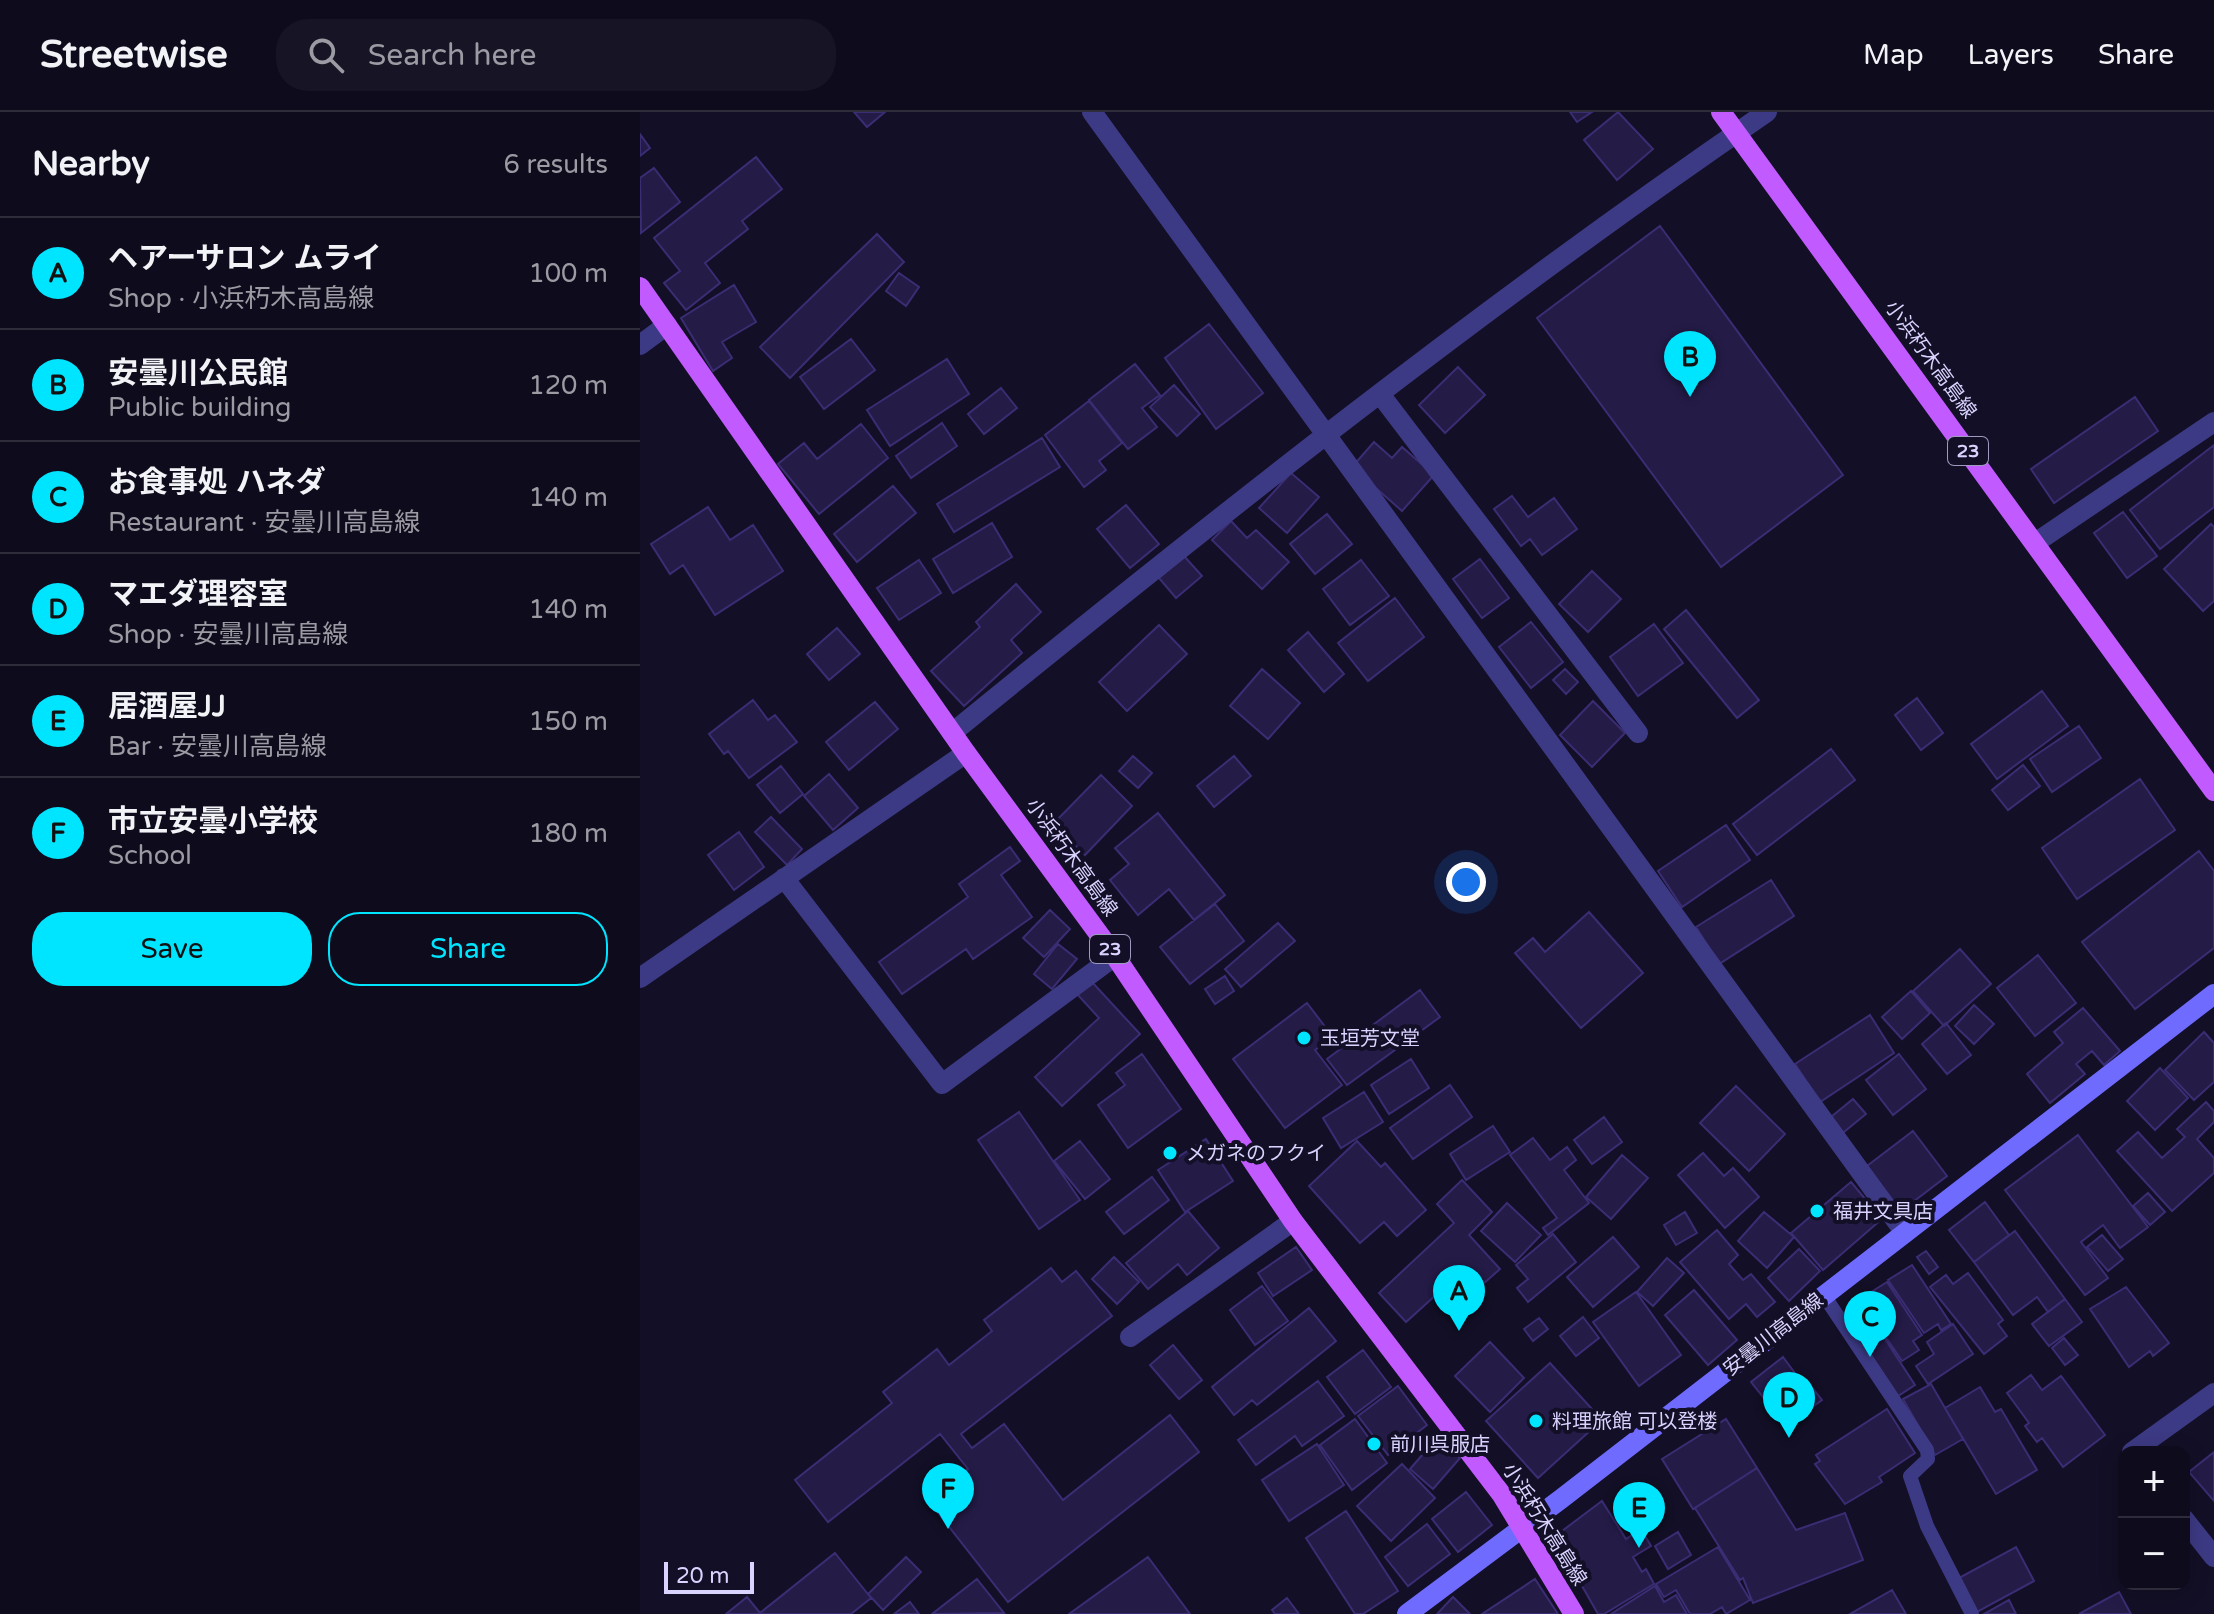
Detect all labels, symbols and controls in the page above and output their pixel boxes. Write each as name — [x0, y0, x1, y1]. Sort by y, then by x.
search box — [276, 19, 836, 91]
text: Streetwise — [40, 32, 228, 78]
icon: search — [304, 33, 348, 77]
text: Search here — [368, 37, 536, 74]
text: Map — [1863, 38, 1924, 72]
text: Layers — [1968, 38, 2054, 72]
text: Share — [2098, 38, 2174, 72]
text: Nearby — [32, 144, 150, 185]
text: 6 results — [503, 149, 608, 180]
text: ヘアーサロン ムライ — [108, 240, 382, 277]
text: A — [48, 258, 68, 289]
text: 100 m — [528, 258, 608, 289]
text: Shop · 小浜朽木高島線 — [108, 283, 374, 314]
street label: 小浜朽木高島線 — [1879, 296, 1981, 423]
pin: B — [1664, 331, 1716, 397]
text: 安曇川公民館 — [108, 355, 288, 392]
text: B — [49, 370, 67, 401]
text: 120 m — [528, 370, 608, 401]
text: Public building — [108, 392, 291, 423]
road number: 23 — [1948, 437, 1988, 465]
text: お食事処 ハネダ — [108, 464, 326, 501]
text: C — [49, 482, 67, 513]
text: 140 m — [528, 482, 608, 513]
text: Restaurant · 安曇川高島線 — [108, 507, 420, 538]
text: マエダ理容室 — [108, 576, 288, 613]
text: D — [48, 594, 68, 625]
text: 140 m — [528, 594, 608, 625]
text: Shop · 安曇川高島線 — [108, 619, 348, 650]
text: 居酒屋JJ — [108, 688, 226, 725]
text: E — [50, 706, 66, 737]
text: 150 m — [528, 706, 608, 737]
text: Bar · 安曇川高島線 — [108, 731, 327, 762]
street label: 小浜朽木高島線 — [1020, 794, 1122, 921]
text: 市立安曇小学校 — [108, 803, 318, 840]
text: F — [50, 818, 66, 849]
text: 180 m — [528, 818, 608, 849]
text: School — [108, 840, 192, 871]
your location — [1446, 862, 1486, 902]
button: Save — [32, 912, 312, 986]
button: Share — [328, 912, 608, 986]
road number: 23 — [1090, 935, 1130, 963]
place label: 玉垣芳文堂 — [1320, 1027, 1420, 1051]
marker: 玉垣芳文堂 — [1295, 1029, 1313, 1047]
place label: メガネのフクイ — [1186, 1142, 1326, 1166]
marker: メガネのフクイ — [1161, 1144, 1179, 1162]
place label: 福井文具店 — [1833, 1200, 1933, 1224]
marker: 福井文具店 — [1808, 1202, 1826, 1220]
pin: A — [1433, 1265, 1485, 1331]
street label: 安曇川高島線 — [1719, 1288, 1828, 1381]
pin: C — [1844, 1291, 1896, 1357]
pin: D — [1763, 1372, 1815, 1438]
place label: 料理旅館 可以登楼 — [1552, 1410, 1717, 1434]
marker: 料理旅館 可以登楼 — [1527, 1412, 1545, 1430]
place label: 前川呉服店 — [1390, 1433, 1490, 1457]
marker: 前川呉服店 — [1365, 1435, 1383, 1453]
map controls — [2118, 1446, 2190, 1590]
button: + — [2118, 1446, 2190, 1518]
street label: 小浜朽木高島線 — [1497, 1459, 1591, 1590]
pin: F — [922, 1463, 974, 1529]
pin: E — [1613, 1482, 1665, 1548]
button: − — [2118, 1518, 2190, 1590]
scale bar — [664, 1558, 754, 1594]
text: 20 m — [676, 1563, 730, 1589]

